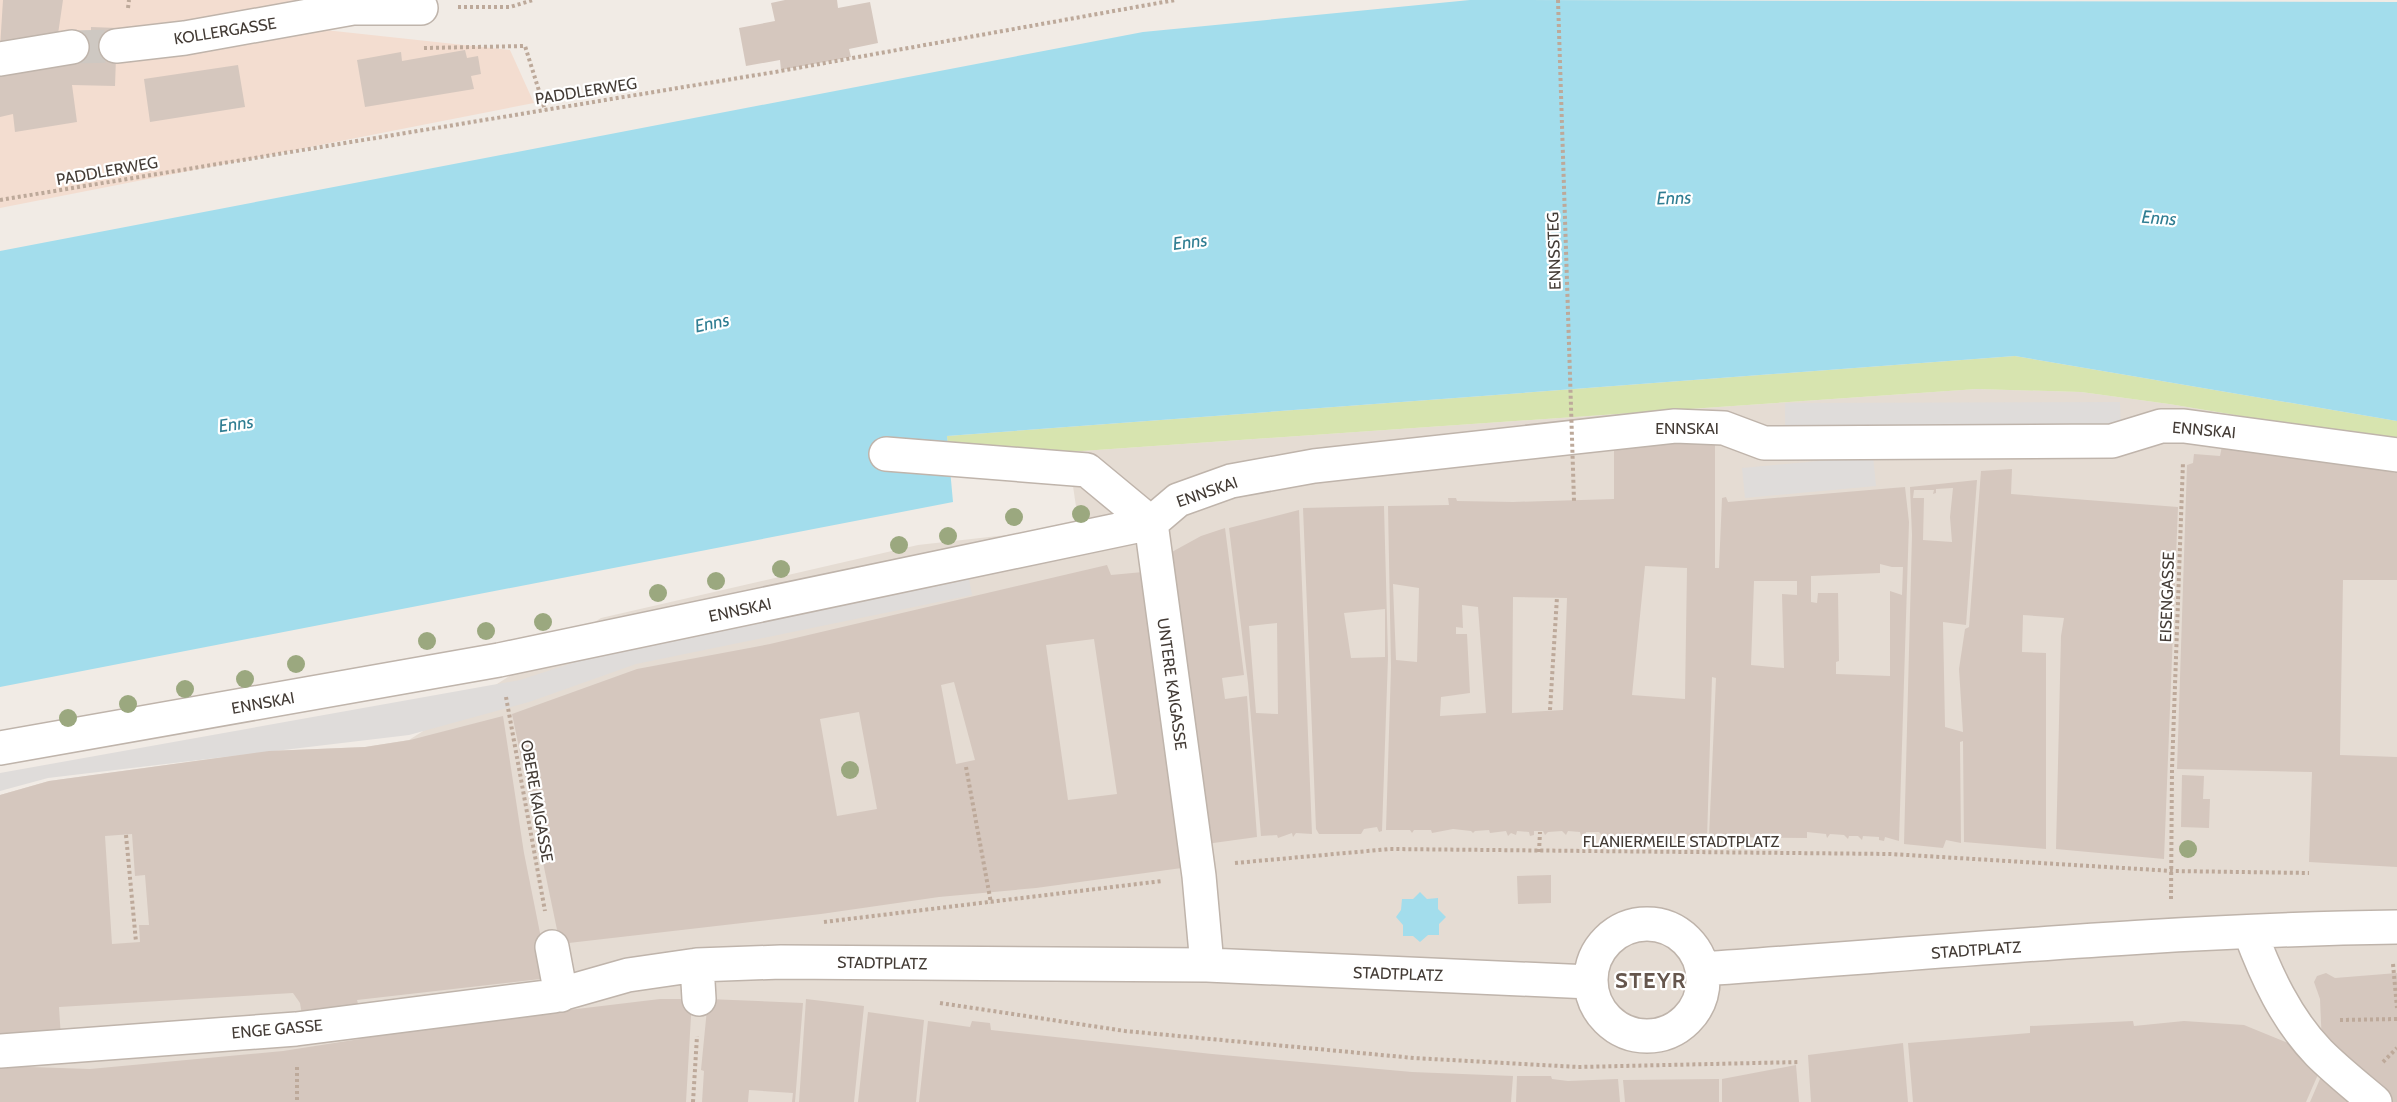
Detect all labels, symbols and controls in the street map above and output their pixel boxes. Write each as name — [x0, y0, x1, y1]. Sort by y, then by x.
street label: KOLLERGASSE — [172, 13, 278, 48]
street label: PADDLERWEG — [534, 74, 638, 108]
street label: PADDLERWEG — [55, 153, 159, 189]
water label: Enns — [1656, 186, 1692, 210]
water label: Enns — [2141, 206, 2177, 230]
street label: ENNSSTEG — [1543, 212, 1565, 290]
water label: Enns — [1171, 229, 1209, 255]
water label: Enns — [693, 309, 731, 337]
water label: Enns — [217, 411, 255, 437]
street label: ENNSKAI — [2171, 418, 2237, 442]
street label: ENNSKAI — [1655, 419, 1719, 438]
street label: ENNSKAI — [1174, 473, 1240, 511]
street label: EISENGASSE — [2156, 551, 2178, 643]
street label: ENNSKAI — [707, 594, 773, 626]
street label: UNTERE KAIGASSE — [1153, 617, 1191, 752]
street label: ENNSKAI — [230, 688, 296, 718]
street label: OBERE KAIGASSE — [517, 738, 557, 864]
street label: FLANIERMEILE STADTPLATZ — [1583, 832, 1779, 851]
street label: STADTPLATZ — [1930, 937, 2022, 963]
street label: STADTPLATZ — [837, 953, 927, 973]
street label: STADTPLATZ — [1353, 963, 1444, 985]
district label: STEYR — [1615, 967, 1687, 994]
street label: ENGE GASSE — [231, 1016, 324, 1042]

